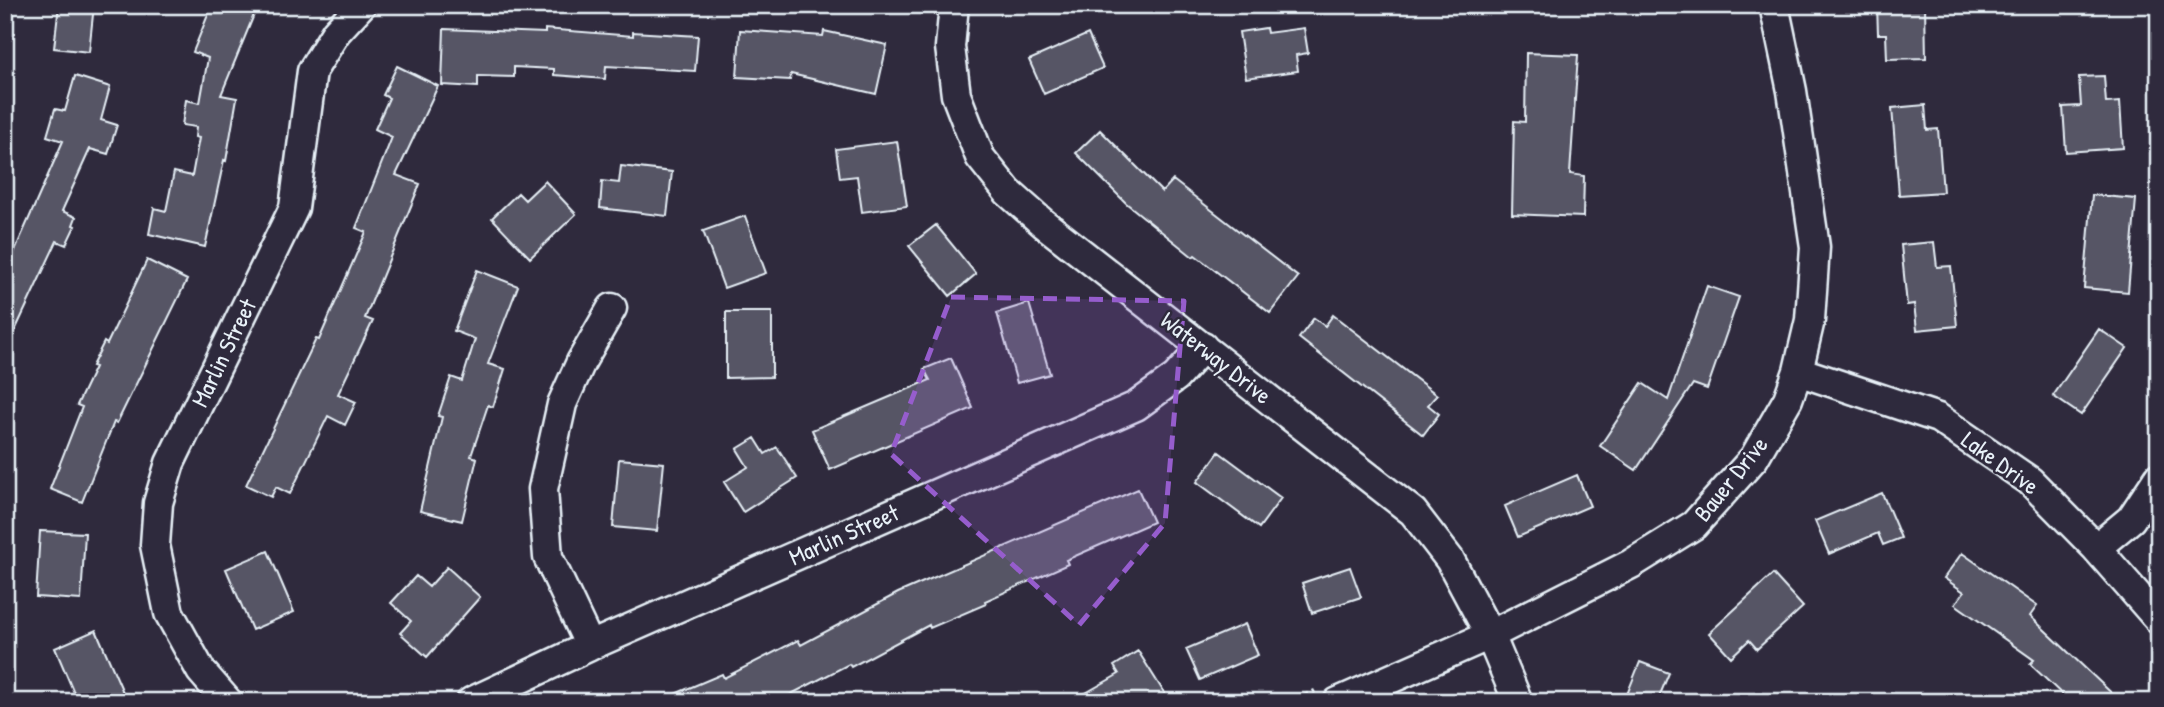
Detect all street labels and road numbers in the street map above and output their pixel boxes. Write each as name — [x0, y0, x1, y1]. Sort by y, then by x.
street label: Marlin Street — [183, 292, 263, 412]
street label: Waterway Drive — [1155, 304, 1279, 411]
street label: Lake Drive — [1955, 423, 2046, 501]
street label: Bauer Drive — [1686, 429, 1775, 528]
street label: Marlin Street — [784, 495, 904, 572]

